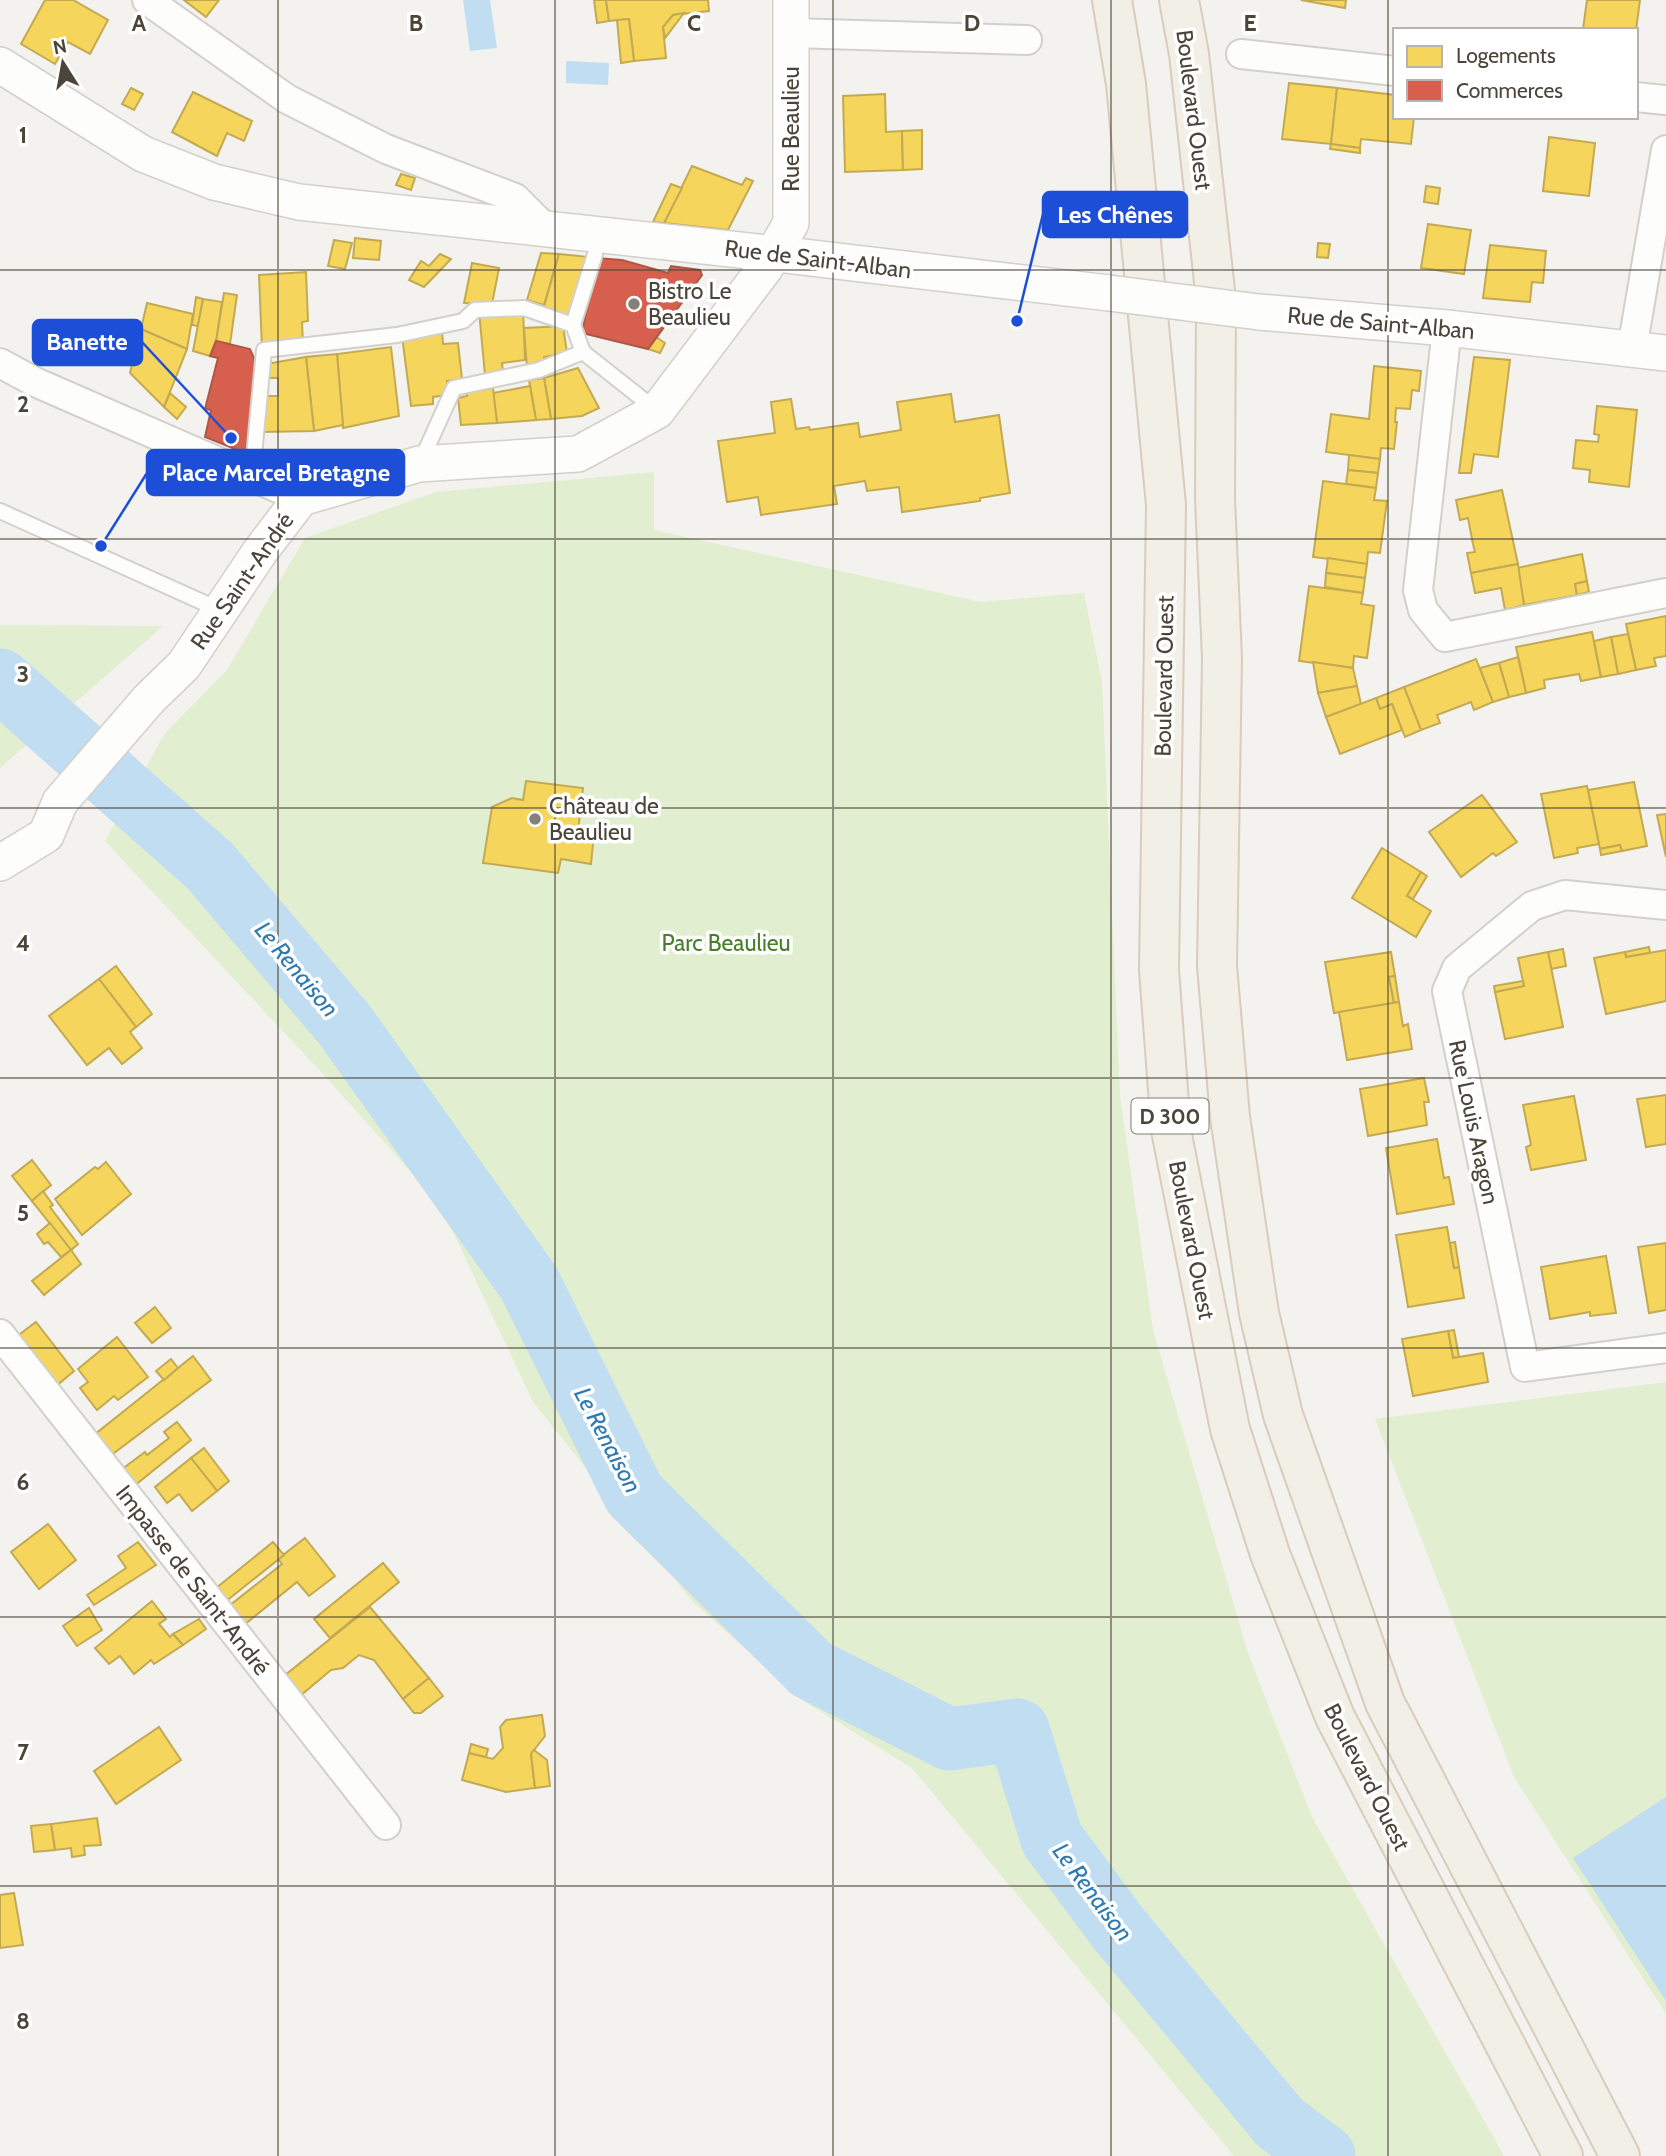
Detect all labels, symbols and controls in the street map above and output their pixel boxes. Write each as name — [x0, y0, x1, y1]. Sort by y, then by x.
text: A — [132, 9, 147, 37]
text: B — [409, 9, 423, 37]
text: C — [687, 9, 701, 37]
text: D — [964, 9, 980, 37]
text: E — [1243, 9, 1257, 37]
north arrow — [28, 28, 98, 98]
street label: Boulevard Ouest — [1170, 28, 1218, 192]
legend — [1393, 28, 1638, 119]
text: N — [51, 34, 69, 59]
text: Logements — [1456, 43, 1556, 68]
street label: Rue Beaulieu — [777, 66, 805, 192]
text: Commerces — [1456, 78, 1563, 103]
text: 1 — [19, 121, 27, 149]
callout: Les Chênes — [1043, 192, 1187, 237]
text: Les Chênes — [1057, 200, 1173, 229]
street label: Rue de Saint-Alban — [723, 234, 913, 284]
place label: Bistro Le Beaulieu — [648, 277, 732, 331]
marker: Bistro Le Beaulieu — [626, 296, 642, 312]
street label: Rue de Saint-Alban — [1286, 301, 1476, 345]
callout: Banette — [33, 320, 142, 365]
text: Banette — [46, 327, 128, 356]
text: 2 — [17, 390, 29, 418]
callout: Place Marcel Bretagne — [147, 450, 404, 495]
text: Place Marcel Bretagne — [162, 458, 390, 487]
street label: Rue Saint-André — [184, 507, 300, 655]
street label: Boulevard Ouest — [1149, 595, 1179, 757]
text: 3 — [17, 660, 29, 688]
place label: Château de Beaulieu — [549, 792, 659, 846]
marker: Château de Beaulieu — [527, 811, 543, 827]
water label: Le Renaison — [249, 915, 345, 1023]
text: 4 — [16, 929, 30, 957]
park label: Parc Beaulieu — [661, 929, 791, 957]
street label: Rue Louis Aragon — [1443, 1037, 1505, 1207]
road number: D 300 — [1132, 1098, 1208, 1134]
street label: Boulevard Ouest — [1163, 1158, 1221, 1322]
text: 5 — [17, 1199, 29, 1227]
water label: Le Renaison — [568, 1382, 648, 1498]
text: 6 — [17, 1468, 29, 1496]
street label: Impasse de Saint-André — [110, 1479, 276, 1681]
street label: Boulevard Ouest — [1318, 1699, 1416, 1855]
text: 7 — [17, 1738, 29, 1766]
water label: Le Renaison — [1047, 1837, 1139, 1947]
text: 8 — [16, 2007, 30, 2035]

